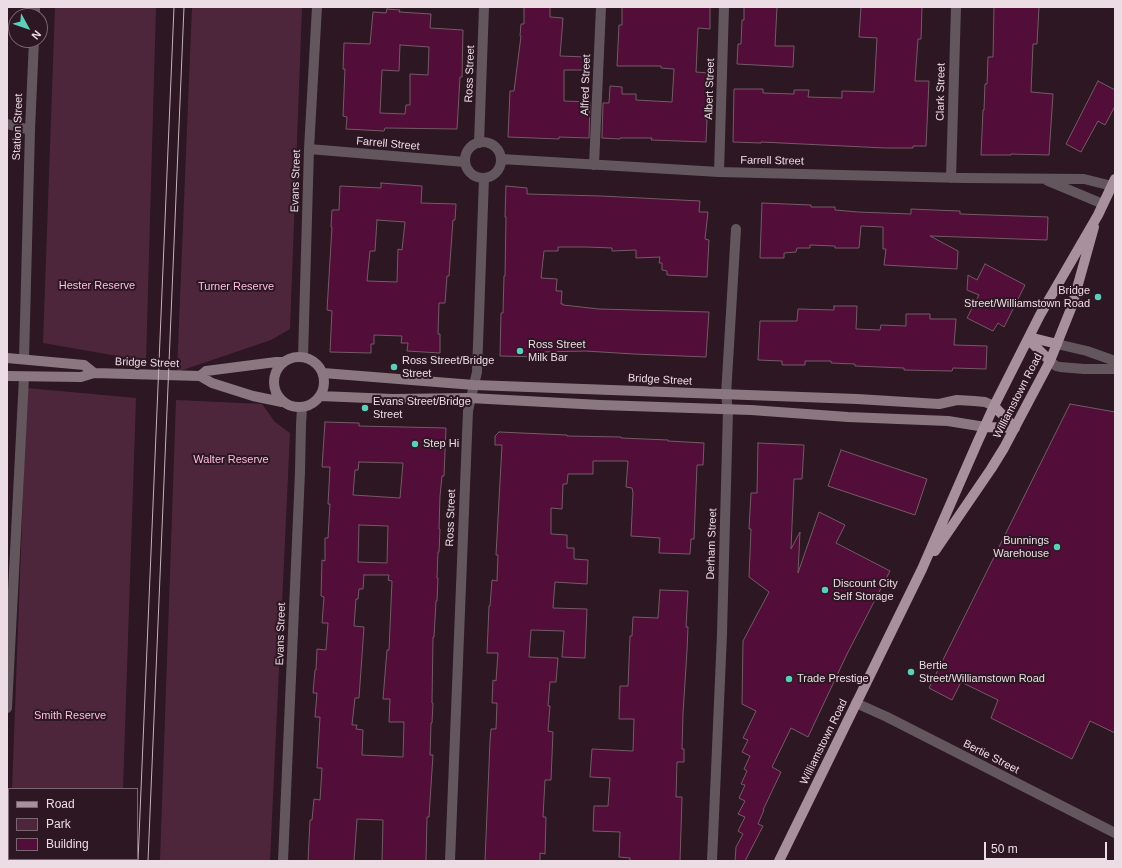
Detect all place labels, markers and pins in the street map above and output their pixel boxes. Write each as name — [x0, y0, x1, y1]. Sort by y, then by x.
place label: Bridge Street/Williamstown Road — [964, 284, 1090, 310]
marker: Bridge Street/Williamstown Road — [1093, 292, 1103, 302]
place label: Ross Street Milk Bar — [528, 338, 585, 364]
marker: Ross Street Milk Bar — [515, 346, 525, 356]
place label: Ross Street/Bridge Street — [402, 354, 494, 380]
marker: Ross Street/Bridge Street — [389, 362, 399, 372]
place label: Evans Street/Bridge Street — [373, 395, 471, 421]
marker: Evans Street/Bridge Street — [360, 403, 370, 413]
place label: Step Hi — [423, 437, 459, 451]
marker: Step Hi — [410, 439, 420, 449]
place label: Bunnings Warehouse — [993, 534, 1049, 560]
marker: Bunnings Warehouse — [1052, 542, 1062, 552]
place label: Discount City Self Storage — [833, 577, 898, 603]
marker: Discount City Self Storage — [820, 585, 830, 595]
place label: Bertie Street/Williamstown Road — [919, 659, 1045, 685]
marker: Bertie Street/Williamstown Road — [906, 667, 916, 677]
place label: Trade Prestige — [797, 672, 869, 686]
marker: Trade Prestige — [784, 674, 794, 684]

